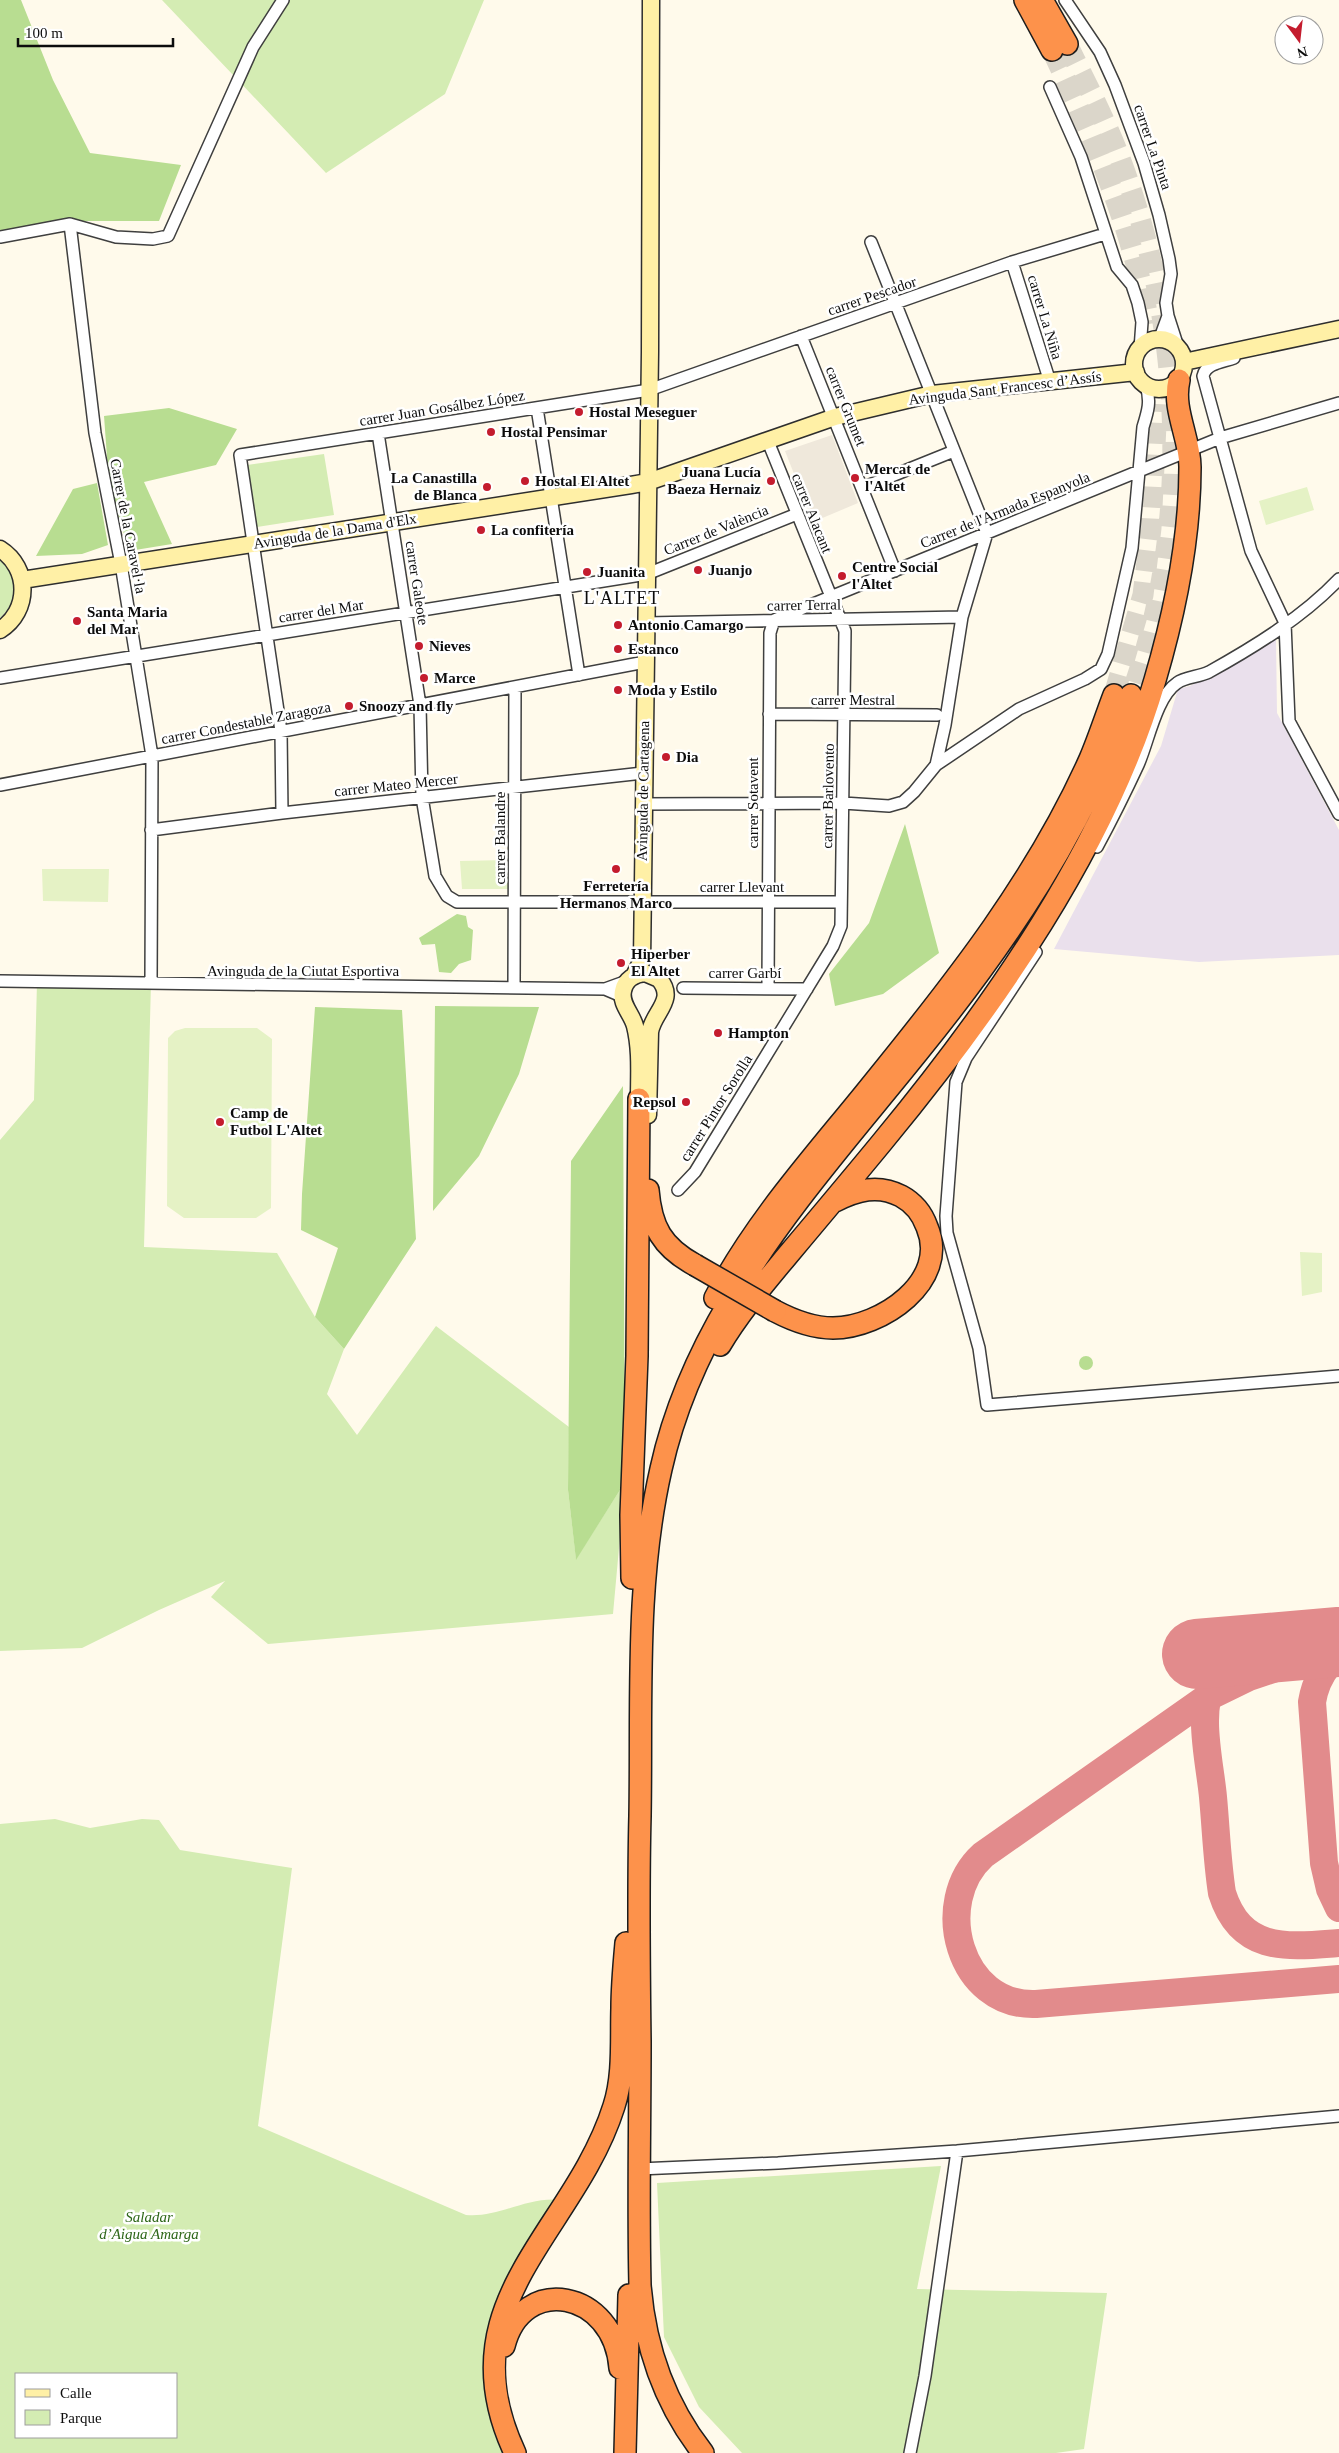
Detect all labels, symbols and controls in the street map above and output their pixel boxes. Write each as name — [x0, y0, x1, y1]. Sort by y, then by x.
scale bar — [18, 15, 172, 47]
north arrow — [1274, 15, 1324, 65]
text: 100 m — [25, 25, 63, 41]
text: N — [1295, 44, 1309, 61]
street label: carrer La Pinta — [1131, 102, 1175, 192]
street label: carrer Pescador — [825, 273, 919, 319]
street label: carrer La Niña — [1025, 273, 1066, 361]
street label: carrer Grumet — [823, 364, 870, 449]
street label: Avinguda Sant Francesc d’Assís — [908, 368, 1103, 408]
street label: carrer Juan Gosálbez López — [358, 387, 526, 429]
place label: Hostal Meseguer — [589, 404, 697, 420]
marker: Hostal Meseguer — [573, 406, 585, 418]
place label: Hostal Pensimar — [501, 424, 608, 440]
marker: Hostal Pensimar — [485, 426, 497, 438]
street label: Carrer de la Caravel·la — [107, 457, 149, 595]
place label: Mercat de l'Altet — [865, 461, 930, 494]
place label: Juana Lucía Baeza Hernaiz — [667, 464, 761, 497]
street label: Carrer de l'Armada Espanyola — [918, 468, 1092, 551]
place label: La Canastilla de Blanca — [391, 470, 477, 503]
street label: carrer Alacant — [789, 471, 836, 556]
marker: Mercat de l'Altet — [849, 472, 861, 484]
place label: Hostal El Altet — [535, 473, 629, 489]
marker: Hostal El Altet — [519, 475, 531, 487]
marker: Juana Lucía Baeza Hernaiz — [765, 475, 777, 487]
marker: La Canastilla de Blanca — [481, 481, 493, 493]
street label: Carrer de València — [661, 502, 771, 558]
street label: Avinguda de la Dama d'Elx — [252, 510, 418, 552]
place label: La confitería — [491, 522, 574, 538]
marker: La confitería — [475, 524, 487, 536]
street label: carrer Galeote — [402, 540, 432, 627]
place label: Centre Social l'Altet — [852, 559, 938, 592]
place label: Juanjo — [708, 562, 752, 578]
place label: Juanita — [597, 564, 646, 580]
marker: Juanjo — [692, 564, 704, 576]
marker: Juanita — [581, 566, 593, 578]
marker: Centre Social l'Altet — [836, 570, 848, 582]
district label: L'ALTET — [584, 588, 660, 608]
street label: carrer del Mar — [277, 596, 365, 626]
street label: carrer Terral — [767, 596, 841, 614]
place label: Santa Maria del Mar — [87, 604, 168, 637]
marker: Santa Maria del Mar — [71, 615, 83, 627]
place label: Antonio Camargo — [628, 617, 743, 633]
marker: Antonio Camargo — [612, 619, 624, 631]
place label: Nieves — [429, 638, 471, 654]
marker: Nieves — [413, 640, 425, 652]
place label: Estanco — [628, 641, 679, 657]
marker: Estanco — [612, 643, 624, 655]
place label: Marce — [434, 670, 476, 686]
marker: Marce — [418, 672, 430, 684]
place label: Moda y Estilo — [628, 682, 717, 698]
marker: Moda y Estilo — [612, 684, 624, 696]
street label: carrer Mestral — [811, 692, 895, 708]
place label: Snoozy and fly — [359, 698, 454, 714]
street label: carrer Condestable Zaragoza — [160, 699, 332, 747]
marker: Snoozy and fly — [343, 700, 355, 712]
street label: Avinguda de Cartagena — [634, 720, 652, 861]
street label: carrer Barlovento — [819, 743, 837, 849]
place label: Dia — [676, 749, 699, 765]
marker: Dia — [660, 751, 672, 763]
street label: carrer Sotavent — [745, 757, 761, 849]
street label: carrer Mateo Mercer — [333, 771, 459, 799]
street label: carrer Balandre — [492, 791, 508, 884]
marker: Ferretería Hermanos Marco — [610, 863, 622, 875]
place label: Ferretería Hermanos Marco — [560, 878, 672, 911]
street label: carrer Llevant — [700, 879, 785, 895]
place label: Hiperber El Altet — [631, 946, 690, 979]
marker: Hiperber El Altet — [615, 957, 627, 969]
street label: Avinguda de la Ciutat Esportiva — [207, 963, 399, 979]
street label: carrer Garbí — [709, 965, 781, 981]
place label: Hampton — [728, 1025, 790, 1041]
marker: Hampton — [712, 1027, 724, 1039]
street label: carrer Pintor Sorolla — [677, 1052, 755, 1164]
place label: Repsol — [633, 1094, 676, 1110]
marker: Repsol — [680, 1096, 692, 1108]
place label: Camp de Futbol L'Altet — [230, 1105, 322, 1138]
marker: Camp de Futbol L'Altet — [214, 1116, 226, 1128]
park label: Saladar d’Aigua Amarga — [99, 2209, 199, 2242]
legend — [15, 2373, 178, 2438]
text: Calle — [60, 2385, 92, 2401]
text: Parque — [60, 2410, 102, 2426]

